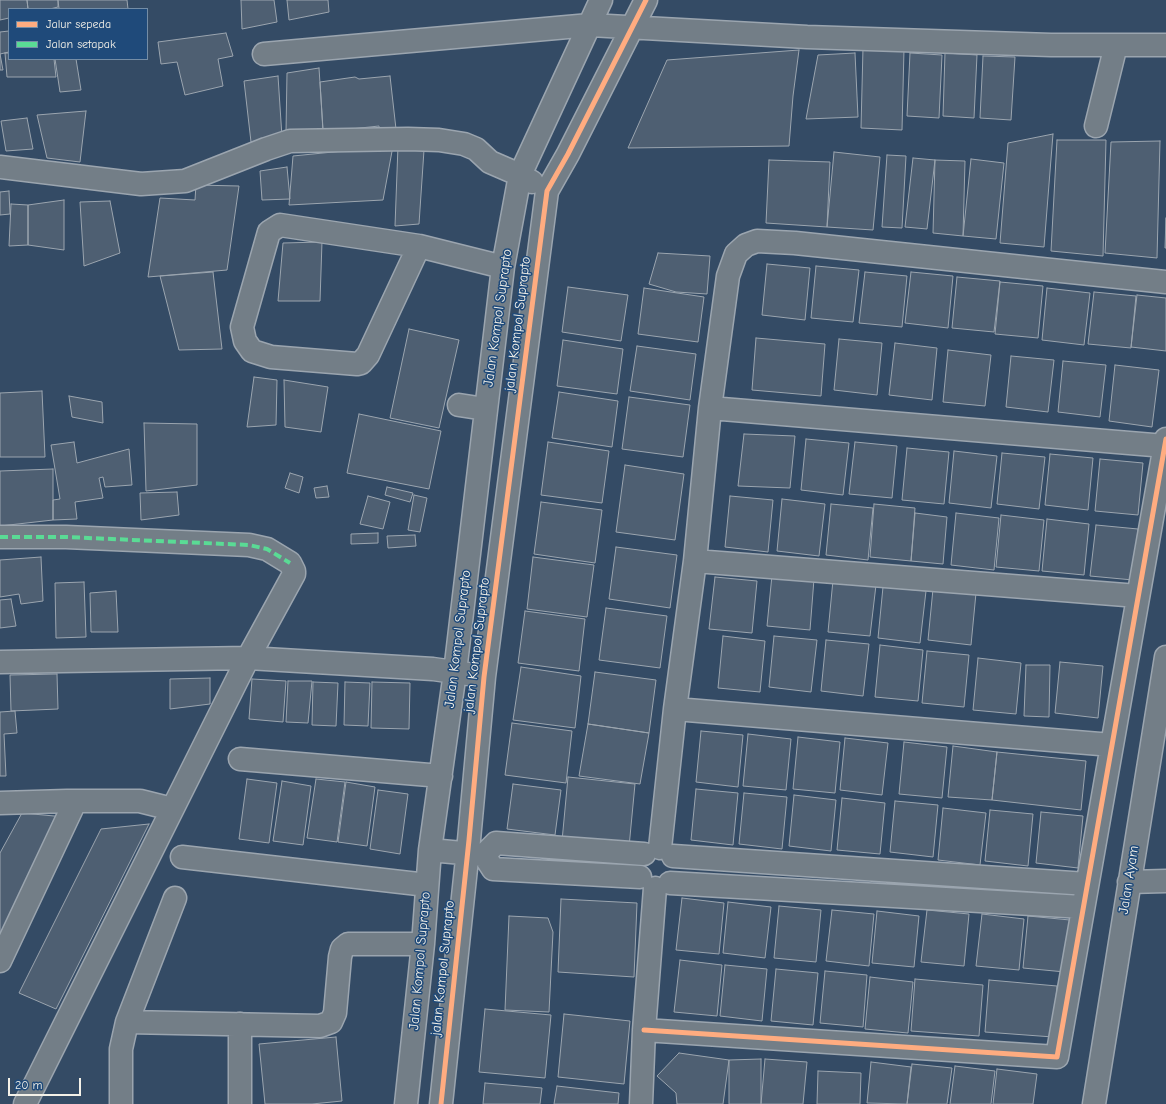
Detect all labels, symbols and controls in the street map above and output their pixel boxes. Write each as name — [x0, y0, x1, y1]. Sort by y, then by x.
legend — [8, 8, 148, 60]
text: Jalur sepeda — [46, 17, 111, 31]
text: Jalan setapak — [46, 37, 116, 51]
street label: Jalan Kompol Suprapto — [480, 248, 516, 388]
street label: jalan Kompol Suprapto — [501, 256, 535, 392]
street label: Jalan Kompol Suprapto — [441, 569, 475, 709]
street label: jalan Kompol Suprapto — [460, 577, 494, 713]
street label: Jalan Ayam — [1115, 844, 1143, 916]
street label: Jalan Kompol Suprapto — [406, 891, 434, 1031]
street label: jalan Kompol Suprapto — [428, 900, 458, 1036]
scale bar — [10, 1070, 83, 1096]
text: 20 m — [15, 1078, 43, 1092]

